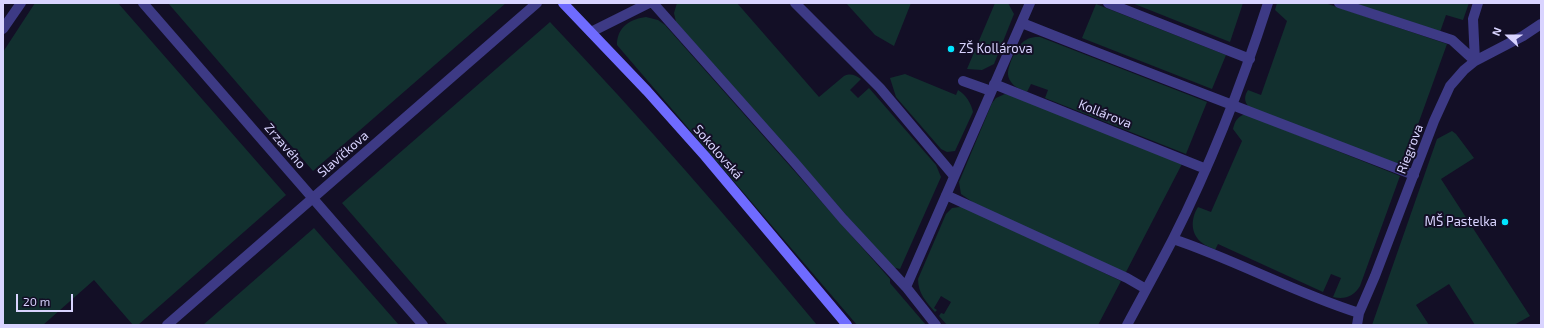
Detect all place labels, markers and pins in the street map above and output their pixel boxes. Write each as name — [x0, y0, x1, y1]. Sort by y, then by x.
place label: ZŠ Kollárova — [959, 41, 1033, 57]
marker: ZŠ Kollárova — [946, 44, 956, 54]
place label: MŠ Pastelka — [1424, 214, 1497, 230]
marker: MŠ Pastelka — [1500, 217, 1510, 227]

